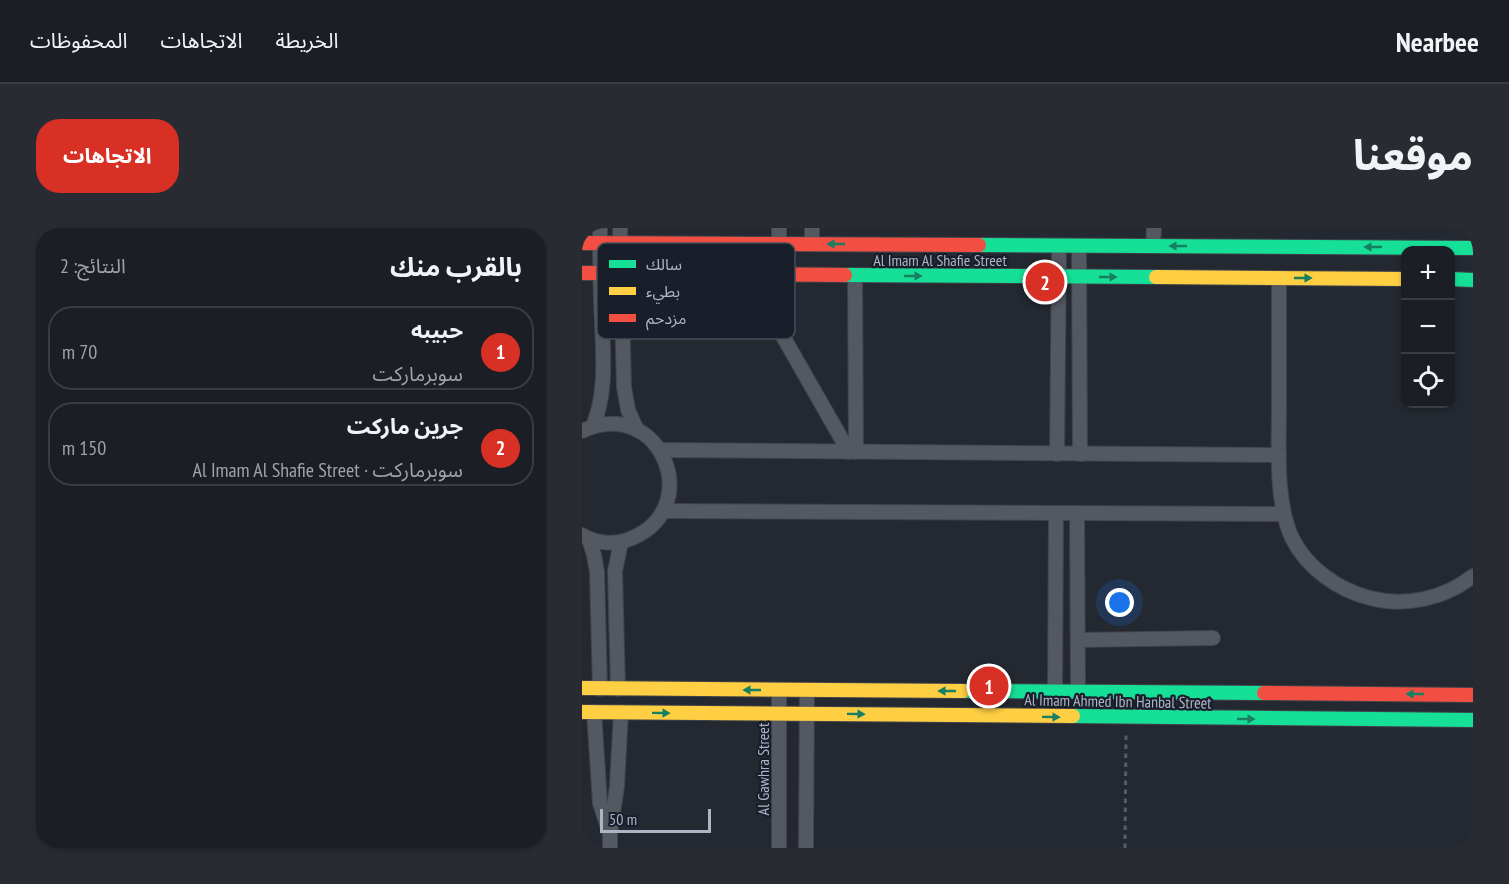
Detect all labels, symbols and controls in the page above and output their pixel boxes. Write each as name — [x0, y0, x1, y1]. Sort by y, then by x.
text: Nearbee — [1396, 23, 1479, 60]
text: المحفوظات — [30, 27, 127, 54]
text: الاتجاهات — [160, 27, 242, 54]
text: الخريطة — [275, 27, 338, 54]
button: الاتجاهات — [36, 119, 179, 193]
text: موقعنا — [1353, 127, 1473, 182]
one-way arrow — [826, 239, 845, 249]
one-way arrow — [1168, 241, 1187, 251]
one-way arrow — [1363, 242, 1382, 252]
legend — [597, 243, 795, 339]
map controls — [1401, 246, 1455, 408]
button: + — [1401, 246, 1455, 300]
text: بالقرب منك — [390, 250, 522, 283]
street label: Al Imam Al Shafie Street — [873, 250, 1007, 270]
text: النتائج: 2 — [60, 253, 126, 279]
text: سالك — [646, 254, 682, 274]
pin: 2 — [1026, 260, 1064, 304]
one-way arrow — [904, 271, 923, 281]
one-way arrow — [1099, 272, 1118, 282]
one-way arrow — [1294, 273, 1313, 283]
text: بطيء — [646, 281, 680, 304]
button: − — [1401, 300, 1455, 354]
text: مزدحم — [646, 308, 686, 331]
text: حبيبه — [411, 316, 463, 344]
text: 70 m — [62, 339, 97, 365]
text: 1 — [496, 339, 505, 365]
button: locate — [1401, 354, 1455, 408]
text: سوبرماركت — [372, 361, 463, 387]
text: جرين ماركت — [347, 412, 463, 440]
text: 150 m — [62, 435, 106, 461]
text: 2 — [496, 435, 505, 461]
text: سوبرماركت · Al Imam Al Shafie Street — [193, 457, 463, 483]
your location — [1105, 588, 1134, 617]
pin: 1 — [970, 664, 1008, 708]
one-way arrow — [742, 685, 761, 694]
one-way arrow — [937, 686, 956, 696]
street label: Al Imam Ahmed Ibn Hanbal Street — [1024, 689, 1212, 713]
one-way arrow — [1405, 689, 1424, 699]
one-way arrow — [652, 708, 671, 717]
one-way arrow — [847, 710, 866, 719]
one-way arrow — [1042, 712, 1061, 722]
one-way arrow — [1237, 714, 1256, 724]
street label: Al Gawhra Street — [753, 722, 773, 815]
scale bar — [600, 806, 711, 834]
text: 50 m — [609, 809, 637, 829]

